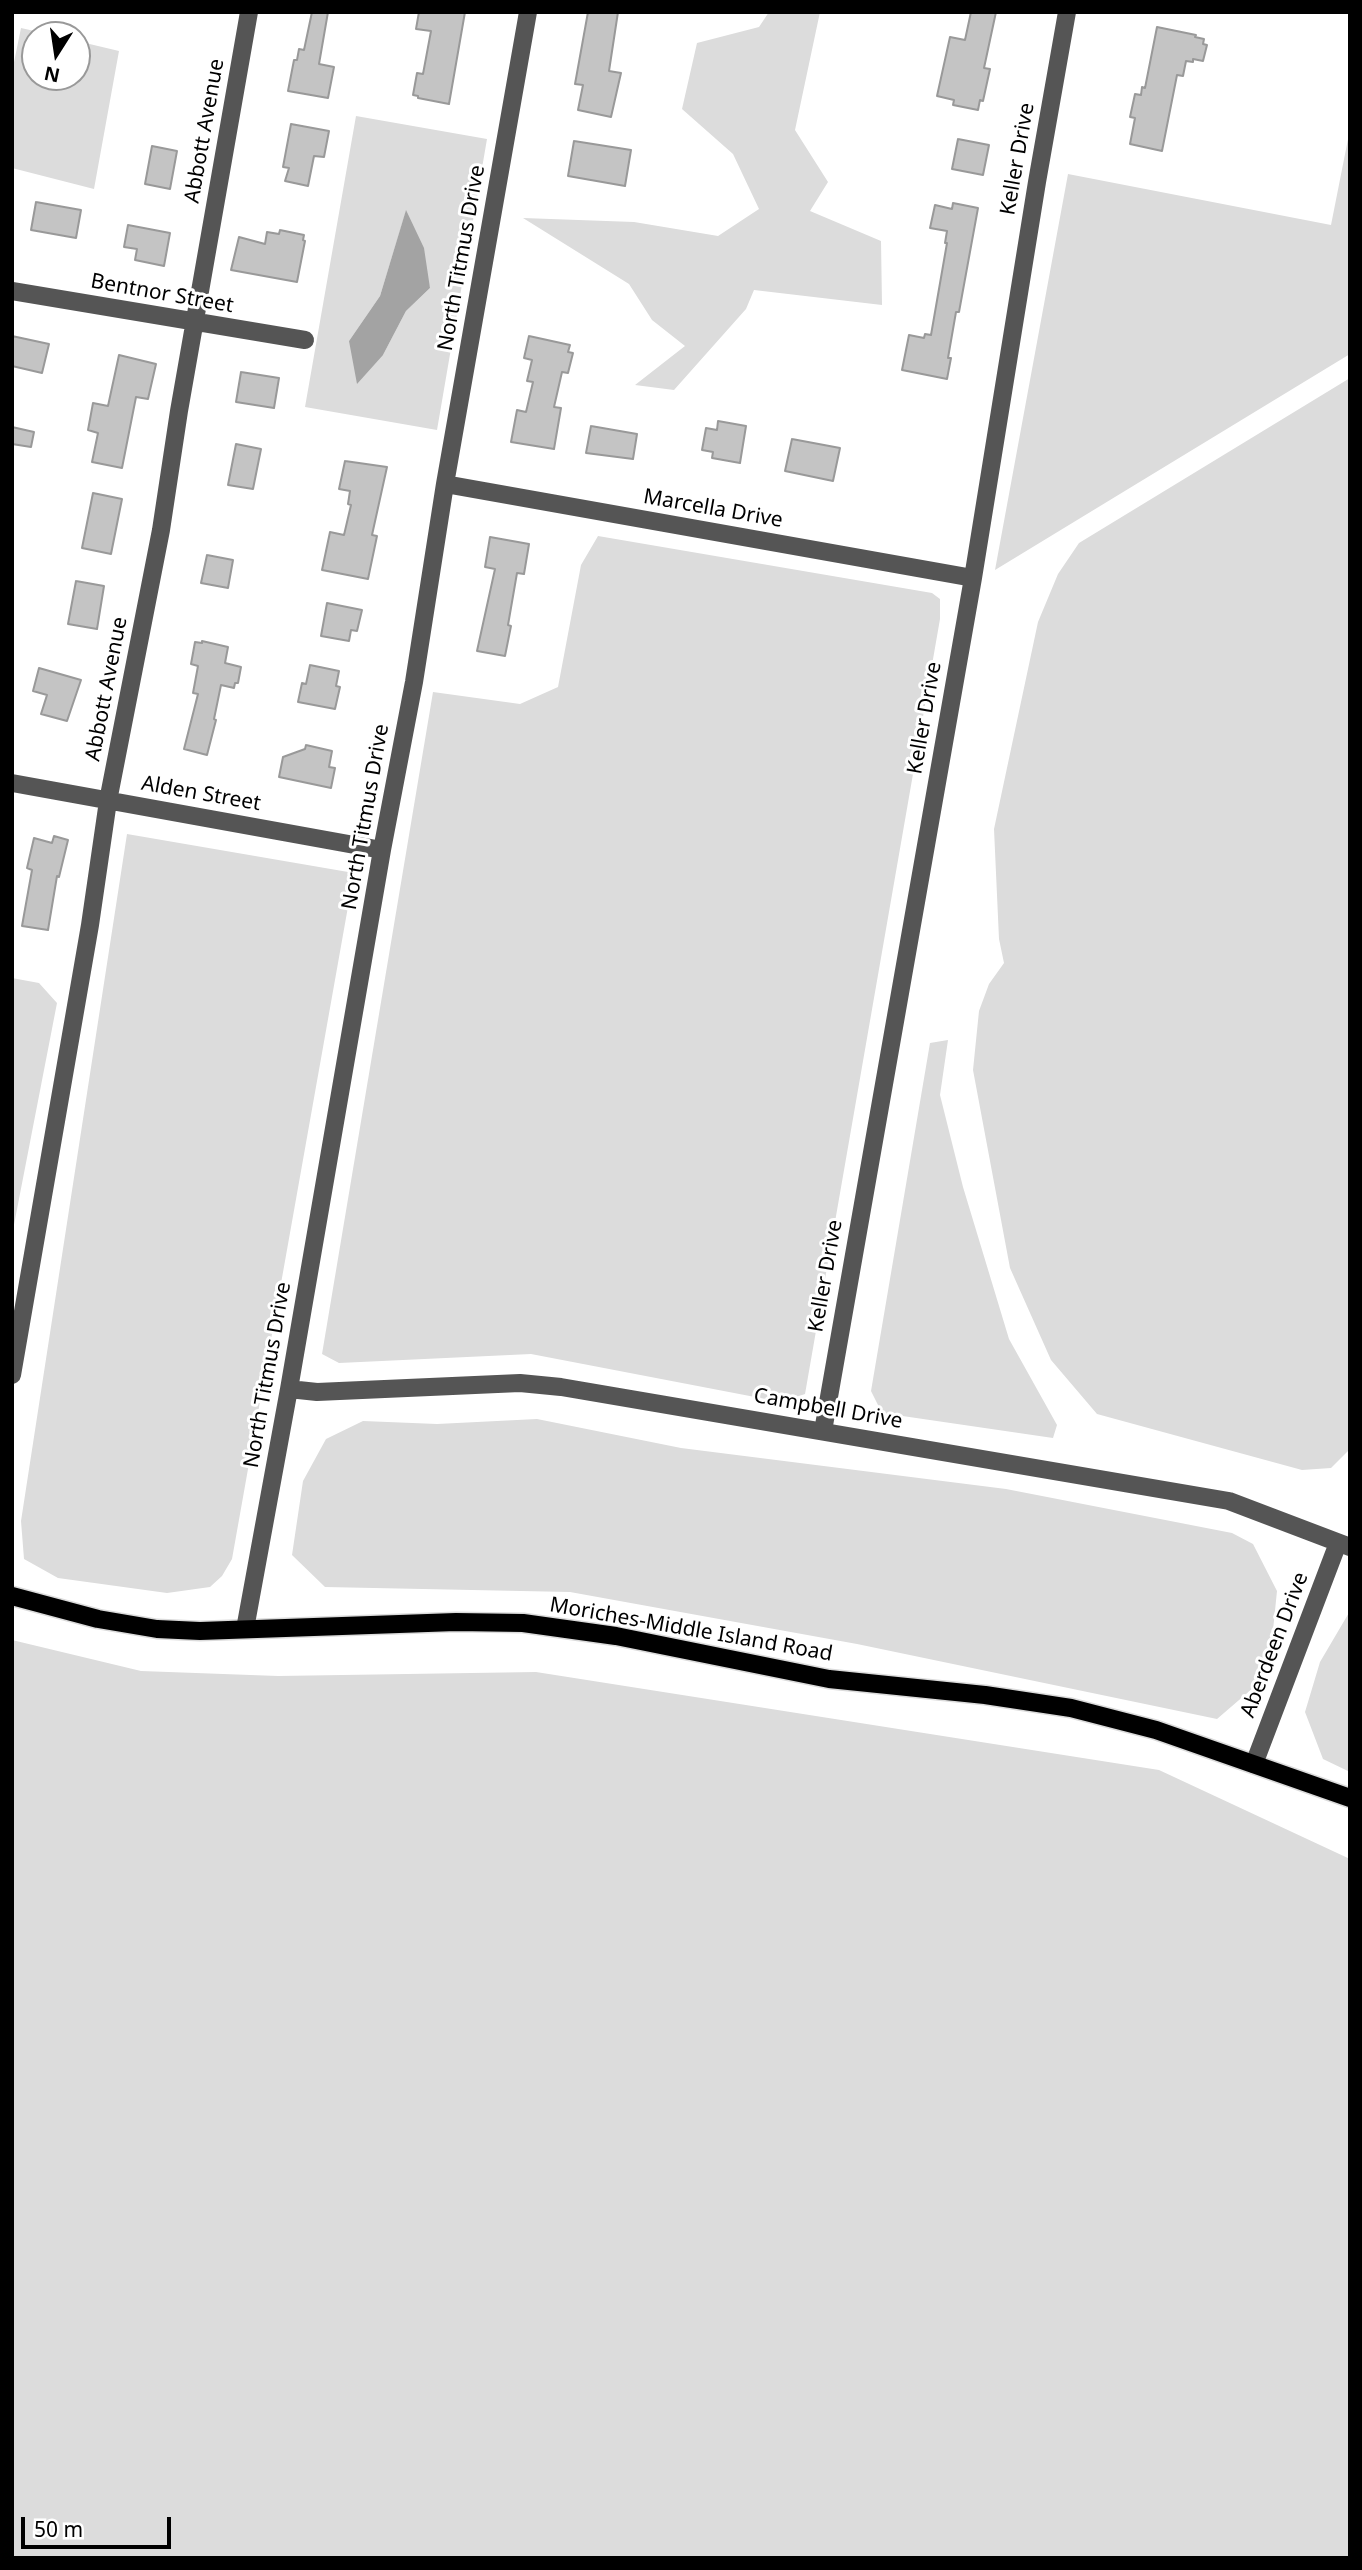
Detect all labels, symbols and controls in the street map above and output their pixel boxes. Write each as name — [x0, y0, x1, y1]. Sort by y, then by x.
north arrow — [21, 21, 91, 91]
street label: Abbott Avenue — [180, 57, 230, 205]
text: N — [42, 60, 62, 89]
street label: Keller Drive — [996, 101, 1040, 217]
street label: North Titmus Drive — [433, 163, 491, 353]
street label: Bentnor Street — [89, 269, 235, 319]
street label: Marcella Drive — [641, 484, 785, 534]
street label: Abbott Avenue — [81, 615, 133, 763]
street label: Keller Drive — [903, 660, 947, 776]
street label: North Titmus Drive — [337, 722, 395, 912]
street label: Alden Street — [139, 771, 263, 817]
street label: Keller Drive — [804, 1218, 848, 1334]
street label: North Titmus Drive — [239, 1280, 297, 1470]
street label: Campbell Drive — [752, 1384, 904, 1434]
street label: Aberdeen Drive — [1236, 1569, 1314, 1721]
street label: Moriches-Middle Island Road — [548, 1593, 834, 1667]
scale bar — [24, 2504, 175, 2548]
text: 50 m — [34, 2515, 83, 2543]

